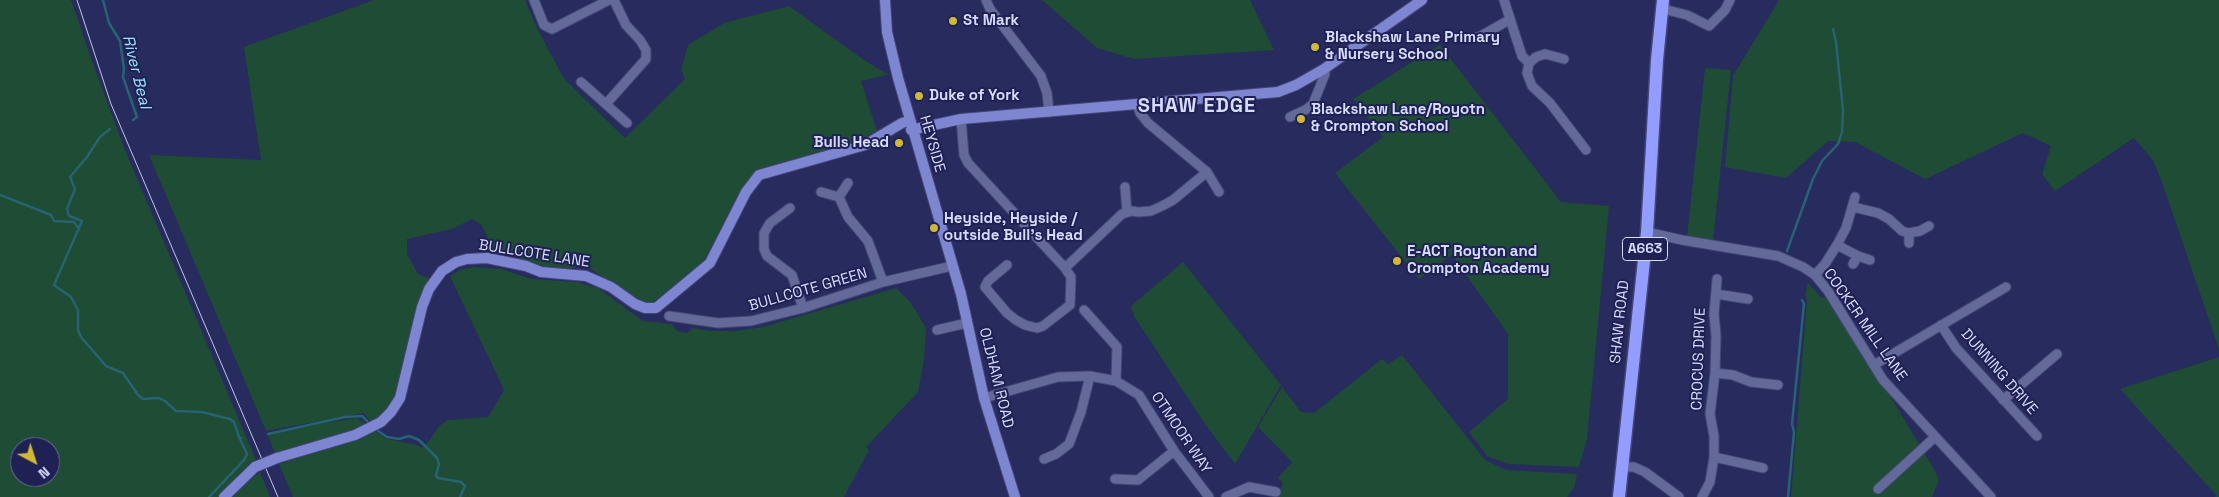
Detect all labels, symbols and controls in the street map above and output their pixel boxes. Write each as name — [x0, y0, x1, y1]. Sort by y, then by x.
place label: St Mark — [963, 12, 1019, 30]
marker: St Mark — [947, 15, 959, 27]
place label: Blackshaw Lane Primary & Nursery School — [1325, 29, 1500, 64]
water label: River Beal — [118, 33, 154, 111]
marker: Blackshaw Lane Primary & Nursery School — [1309, 41, 1321, 53]
place label: Duke of York — [929, 87, 1020, 105]
marker: Duke of York — [913, 90, 925, 102]
district label: SHAW EDGE — [1137, 95, 1257, 119]
place label: Blackshaw Lane/Royotn & Crompton School — [1311, 101, 1485, 136]
street label: HEYSIDE — [915, 113, 949, 175]
marker: Blackshaw Lane/Royotn & Crompton School — [1295, 113, 1307, 125]
place label: Bulls Head — [814, 134, 889, 152]
marker: Bulls Head — [893, 137, 905, 149]
place label: Heyside, Heyside / outside Bull's Head — [944, 210, 1083, 245]
marker: Heyside, Heyside / outside Bull's Head — [928, 222, 940, 234]
street label: BULLCOTE LANE — [477, 236, 591, 272]
road number: A663 — [1622, 238, 1668, 260]
place label: E-ACT Royton and Crompton Academy — [1407, 243, 1549, 278]
marker: E-ACT Royton and Crompton Academy — [1391, 255, 1403, 267]
street label: BULLCOTE GREEN — [747, 264, 869, 316]
street label: COCKER MILL LANE — [1819, 265, 1911, 385]
street label: SHAW ROAD — [1607, 279, 1633, 365]
street label: CROCUS DRIVE — [1688, 307, 1710, 411]
street label: DUNNING DRIVE — [1957, 325, 2041, 419]
street label: OLDHAM ROAD — [975, 326, 1017, 430]
street label: OTMOOR WAY — [1147, 389, 1215, 477]
north arrow — [10, 437, 60, 487]
text: N — [35, 463, 53, 483]

